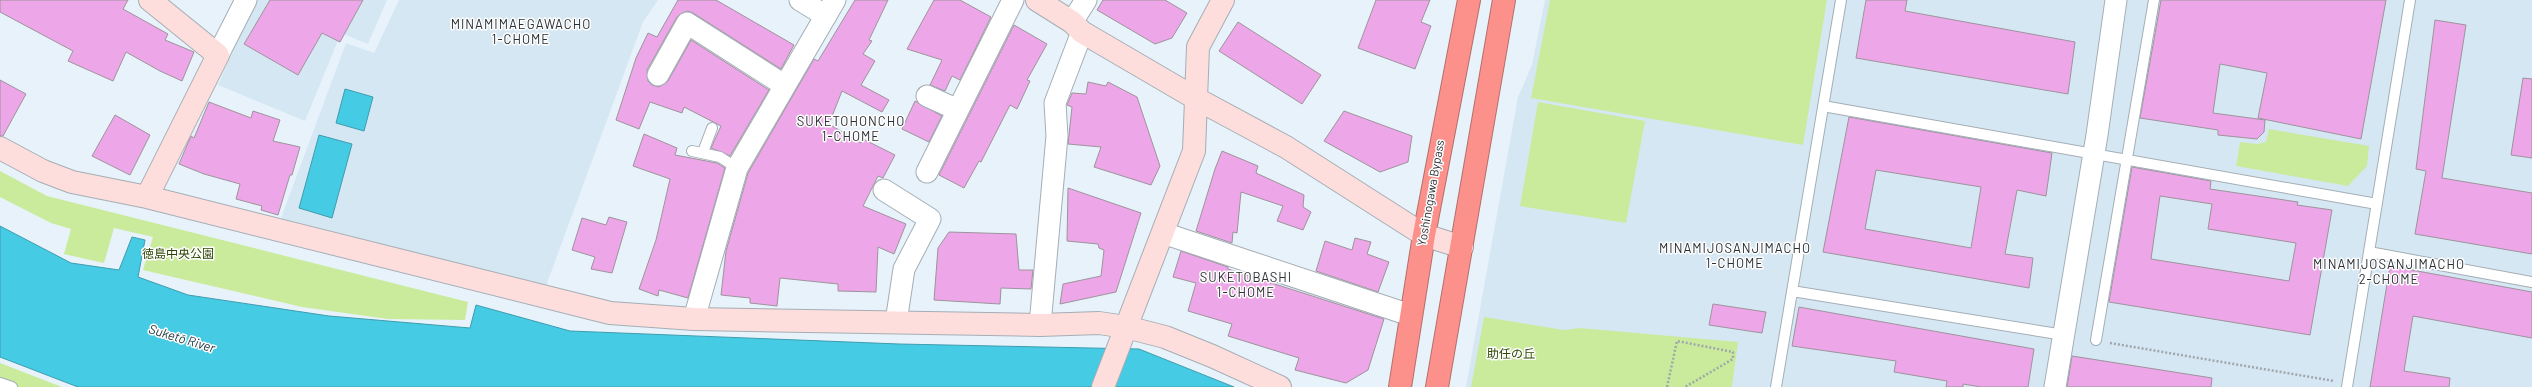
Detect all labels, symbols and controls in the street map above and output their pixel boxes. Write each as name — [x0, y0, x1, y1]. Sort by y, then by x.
district label: MINAMIMAEGAWACHO 1-CHOME — [451, 16, 591, 47]
district label: SUKETOHONCHO 1-CHOME — [797, 113, 905, 144]
street label: Yoshinogawa Bypass — [1414, 138, 1446, 247]
district label: MINAMIJOSANJIMACHO 1-CHOME — [1659, 240, 1811, 271]
park label: 徳島中央公園 — [142, 246, 214, 260]
district label: MINAMIJOSANJIMACHO 2-CHOME — [2313, 256, 2465, 287]
district label: SUKETOBASHI 1-CHOME — [1200, 269, 1292, 300]
water label: Suketō River — [147, 320, 217, 356]
park label: 助任の丘 — [1487, 346, 1535, 360]

